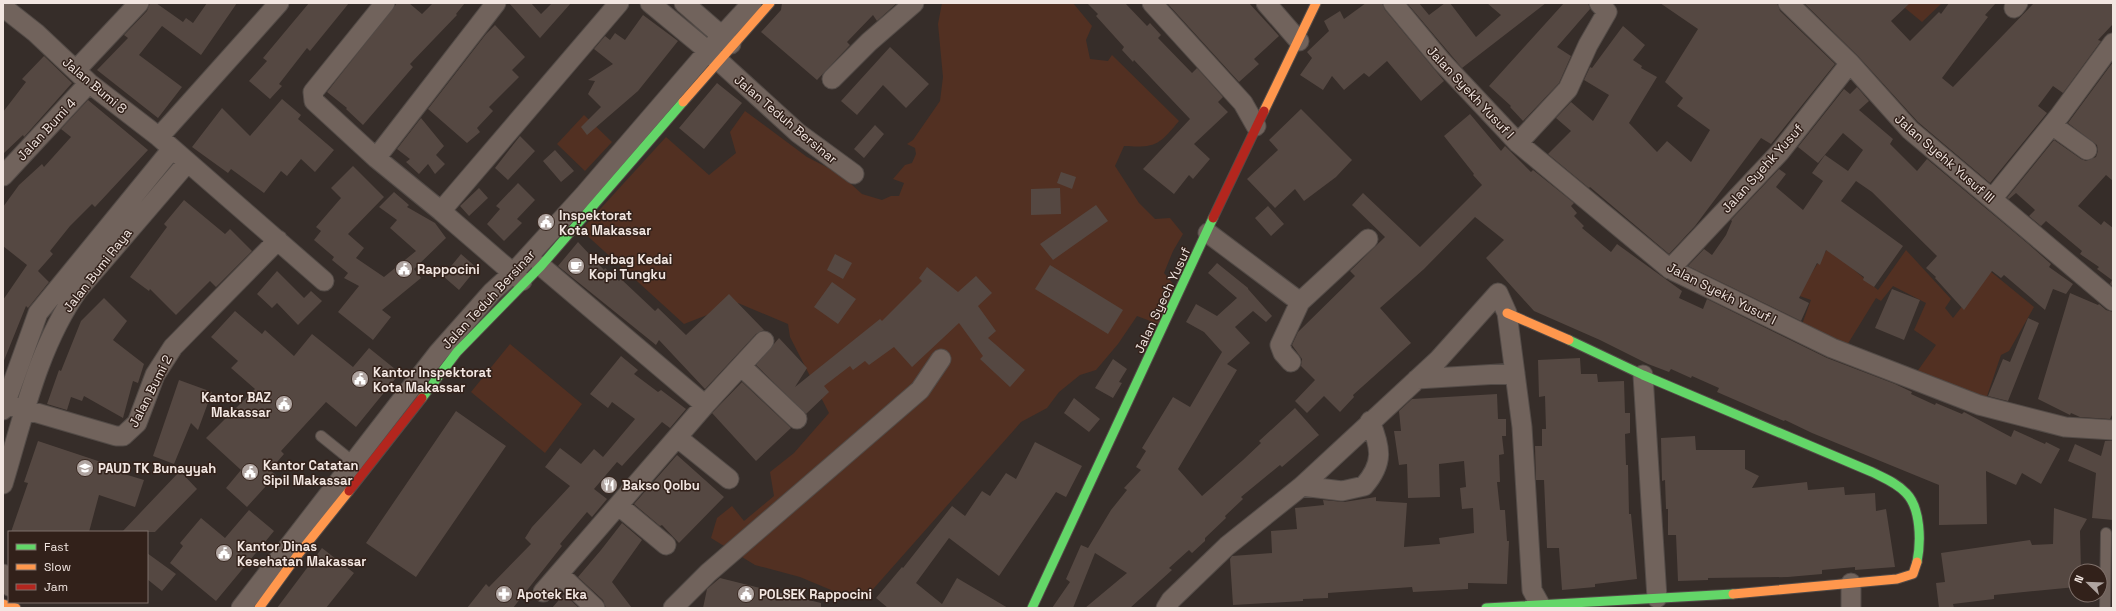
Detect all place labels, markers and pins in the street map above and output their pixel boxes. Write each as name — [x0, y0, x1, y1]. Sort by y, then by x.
place label: Inspektorat Kota Makassar — [559, 207, 651, 239]
public building icon: Inspektorat Kota Makassar — [536, 212, 556, 232]
place label: Herbag Kedai Kopi Tungku — [589, 251, 672, 283]
cafe icon: Herbag Kedai Kopi Tungku — [566, 256, 586, 276]
public building icon: Rappocini — [394, 259, 414, 279]
place label: Rappocini — [417, 261, 480, 278]
place label: Kantor Inspektorat Kota Makassar — [373, 364, 492, 396]
public building icon: Kantor Inspektorat Kota Makassar — [350, 369, 370, 389]
place label: Kantor BAZ Makassar — [201, 389, 271, 421]
public building icon: Kantor BAZ Makassar — [274, 394, 294, 414]
place label: Kantor Catatan Sipil Makassar — [263, 457, 358, 489]
school or university icon: PAUD TK Bunayyah — [75, 458, 95, 478]
place label: PAUD TK Bunayyah — [98, 460, 216, 477]
public building icon: Kantor Catatan Sipil Makassar — [240, 462, 260, 482]
restaurant icon: Bakso Qolbu — [599, 475, 619, 495]
place label: Bakso Qolbu — [622, 477, 700, 494]
place label: Kantor Dinas Kesehatan Makassar — [237, 538, 366, 570]
public building icon: Kantor Dinas Kesehatan Makassar — [214, 543, 234, 563]
pharmacy icon: Apotek Eka — [494, 584, 514, 604]
public building icon: POLSEK Rappocini — [736, 584, 756, 604]
place label: Apotek Eka — [517, 586, 588, 603]
place label: POLSEK Rappocini — [759, 586, 872, 603]

